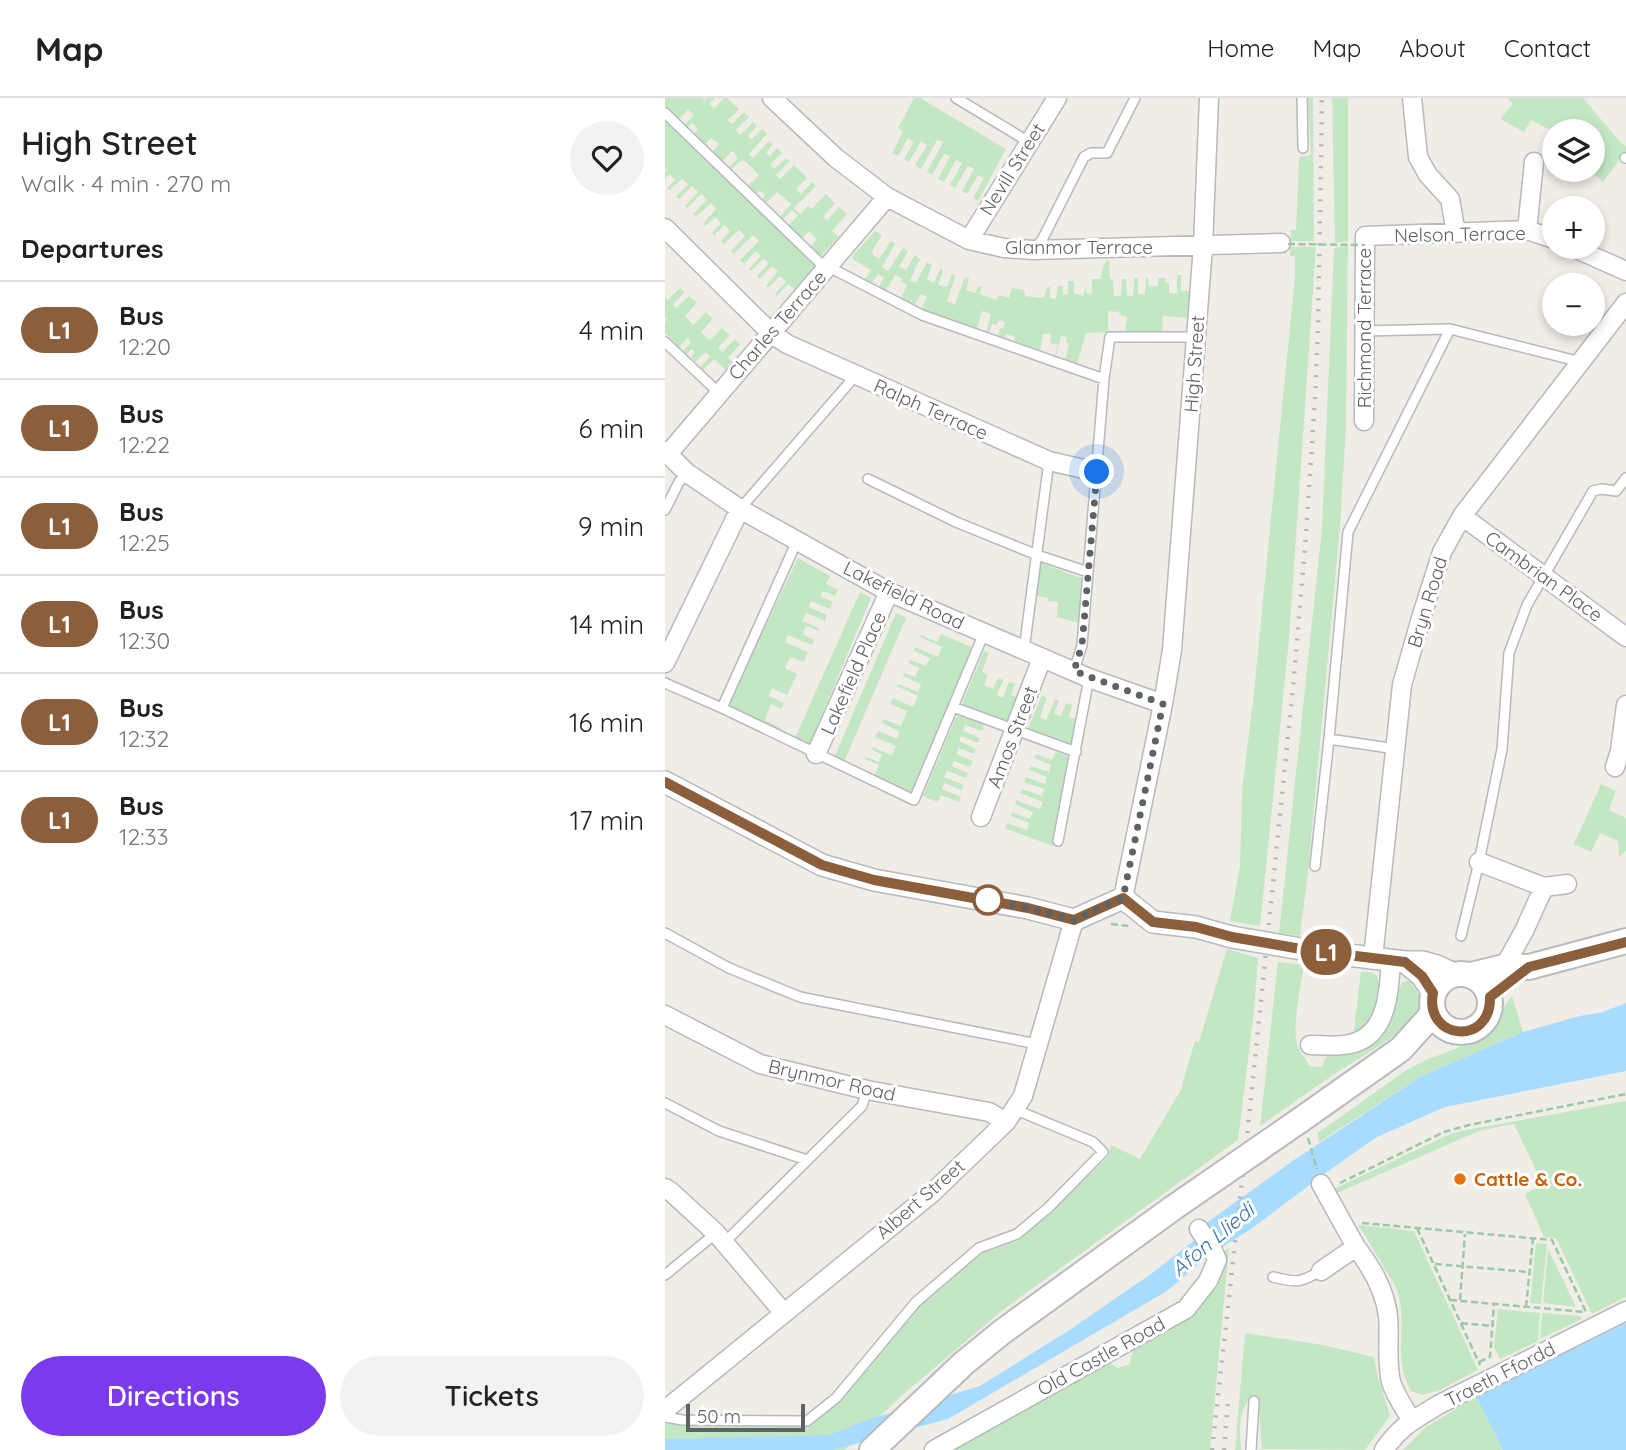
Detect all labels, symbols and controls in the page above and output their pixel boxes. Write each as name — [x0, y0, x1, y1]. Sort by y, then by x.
text: Map — [35, 28, 103, 69]
text: Home — [1207, 33, 1274, 63]
text: Map — [1312, 33, 1361, 63]
text: About — [1399, 33, 1466, 63]
text: Contact — [1504, 33, 1591, 63]
street label: Nevill Street — [974, 118, 1050, 220]
map controls — [1542, 119, 1605, 336]
button: layers — [1542, 119, 1605, 182]
button: heart — [570, 121, 644, 195]
text: High Street — [21, 122, 198, 163]
text: Walk · 4 min · 270 m — [21, 169, 231, 198]
button: + — [1542, 196, 1605, 259]
street label: Nelson Terrace — [1394, 221, 1526, 247]
text: Departures — [21, 232, 164, 265]
street label: Glanmor Terrace — [1005, 235, 1153, 259]
street label: Richmond Terrace — [1352, 248, 1376, 408]
street label: Charles Terrace — [723, 265, 831, 385]
button: − — [1542, 273, 1605, 336]
text: Bus — [119, 299, 164, 332]
text: 4 min — [579, 314, 644, 347]
text: L1 — [48, 315, 71, 345]
street label: High Street — [1179, 315, 1209, 413]
text: 12:20 — [119, 332, 171, 361]
street label: Ralph Terrace — [870, 373, 992, 445]
text: Bus — [119, 397, 164, 430]
text: 6 min — [579, 412, 644, 445]
text: L1 — [48, 413, 71, 443]
text: 12:22 — [119, 430, 170, 459]
your location — [1079, 454, 1114, 489]
text: Bus — [119, 495, 164, 528]
text: 9 min — [578, 510, 644, 543]
text: L1 — [48, 511, 71, 541]
street label: Cambrian Place — [1480, 525, 1608, 627]
text: 12:25 — [119, 528, 170, 557]
street label: Bryn Road — [1402, 554, 1452, 650]
street label: Lakefield Road — [840, 555, 968, 635]
text: Bus — [119, 593, 164, 626]
text: 14 min — [570, 608, 644, 641]
street label: Lakefield Place — [815, 608, 891, 738]
text: L1 — [48, 609, 71, 639]
text: 12:30 — [119, 626, 170, 655]
street label: Amos Street — [982, 683, 1042, 791]
text: Bus — [119, 691, 164, 724]
text: 16 min — [569, 706, 644, 739]
text: L1 — [48, 707, 71, 737]
text: 12:32 — [119, 724, 169, 753]
text: Bus — [119, 789, 164, 822]
text: 17 min — [570, 804, 644, 837]
text: L1 — [48, 805, 71, 835]
text: 12:33 — [119, 822, 169, 851]
unlabelled marker — [973, 885, 1003, 915]
line badge: L1 — [1295, 929, 1357, 975]
text: L1 — [1315, 937, 1337, 967]
street label: Brynmor Road — [766, 1054, 898, 1106]
street label: Albert Street — [871, 1154, 969, 1244]
place label: Cattle & Co. — [1474, 1167, 1582, 1191]
marker: Cattle & Co. — [1452, 1171, 1468, 1187]
water label: Afon Lliedi — [1165, 1195, 1261, 1281]
street label: Old Castle Road — [1033, 1311, 1169, 1401]
street label: Traeth Ffordd — [1441, 1336, 1559, 1412]
button: Directions — [21, 1356, 326, 1436]
button: Tickets — [340, 1356, 644, 1436]
scale bar — [686, 1401, 805, 1433]
text: 50 m — [697, 1404, 741, 1428]

